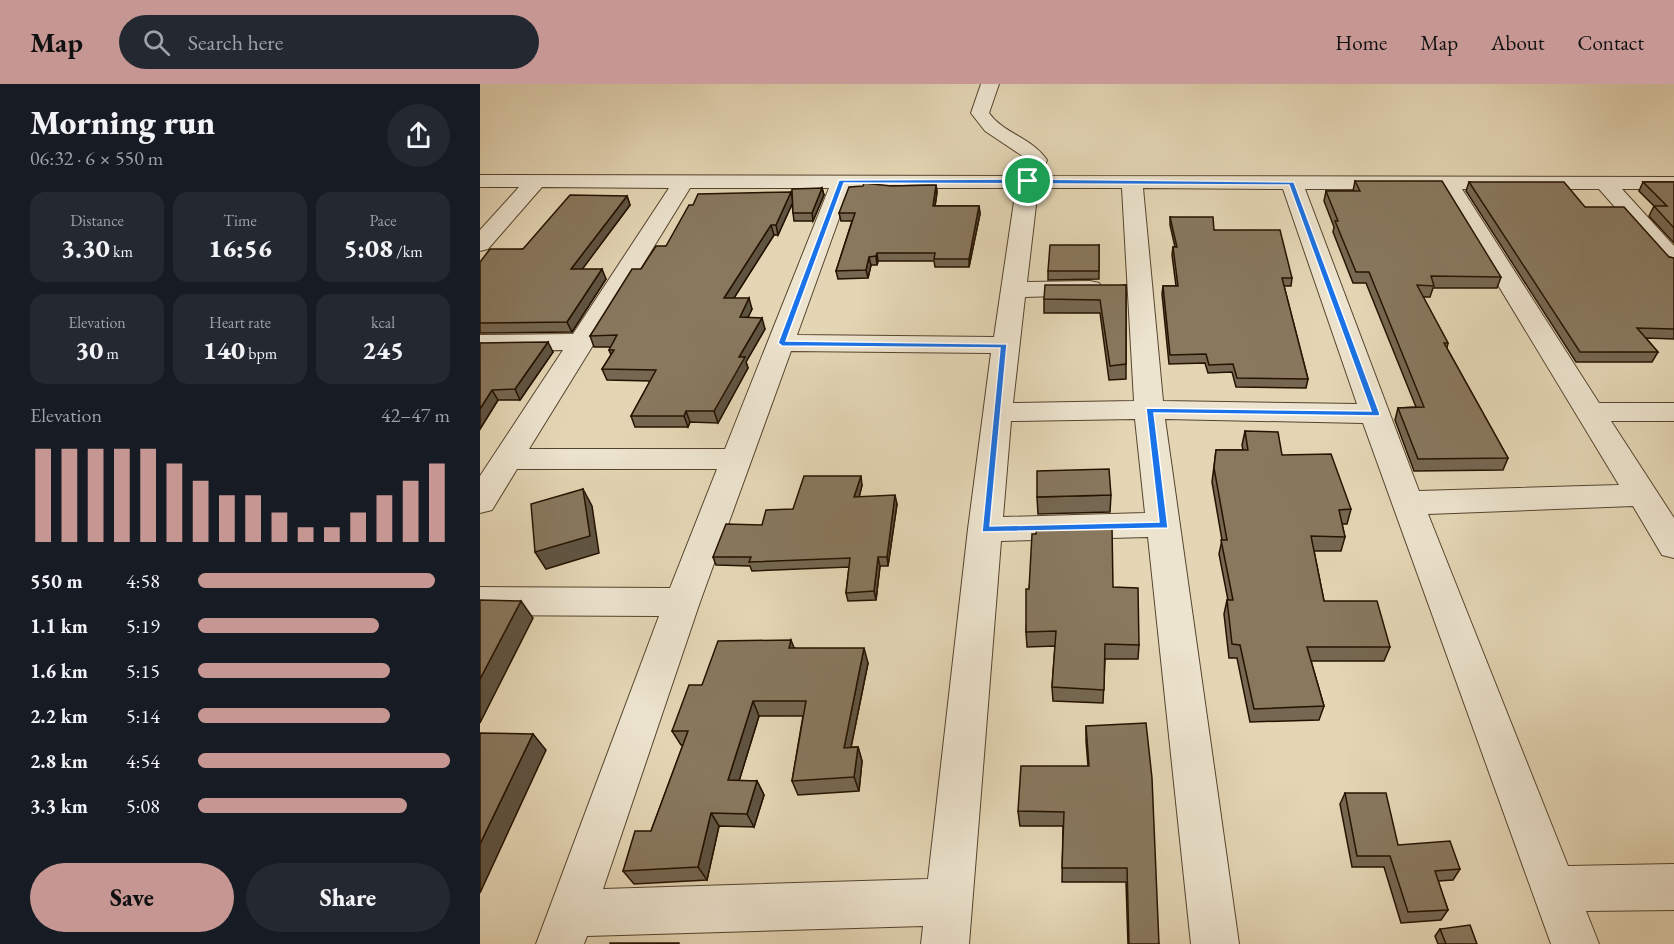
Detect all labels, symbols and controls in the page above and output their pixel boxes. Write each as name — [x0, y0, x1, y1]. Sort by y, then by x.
search box — [119, 15, 539, 69]
text: Map — [30, 24, 83, 60]
icon: search — [140, 26, 173, 59]
text: Search here — [188, 28, 283, 57]
text: Home — [1335, 29, 1387, 56]
text: Map — [1420, 29, 1458, 56]
text: About — [1491, 29, 1544, 56]
text: Contact — [1577, 29, 1644, 56]
text: Morning run — [30, 101, 215, 144]
button: share — [387, 104, 450, 167]
text: 06:32 · 6 × 550 m — [30, 145, 163, 171]
pin — [1002, 155, 1053, 206]
icon: arrive — [1011, 164, 1044, 197]
text: Distance — [70, 210, 124, 231]
text: Time — [223, 210, 257, 231]
text: Pace — [370, 210, 396, 231]
text: 3.30 — [61, 231, 110, 265]
text: 16:56 — [208, 231, 272, 265]
text: 5:08 — [343, 231, 393, 265]
text: km — [110, 241, 133, 262]
text: /km — [393, 241, 423, 262]
text: Elevation — [68, 312, 126, 333]
text: Heart rate — [209, 312, 271, 333]
text: kcal — [371, 312, 395, 333]
text: 30 — [75, 333, 103, 367]
text: 140 — [203, 333, 245, 367]
text: 245 — [362, 333, 404, 367]
text: m — [103, 343, 119, 364]
text: bpm — [245, 343, 277, 364]
text: Elevation — [30, 402, 102, 428]
text: 42–47 m — [381, 402, 450, 428]
text: 550 m — [30, 568, 83, 594]
text: 4:58 — [126, 568, 160, 594]
text: 1.1 km — [30, 613, 88, 639]
text: 5:19 — [126, 613, 160, 639]
text: 1.6 km — [30, 658, 88, 684]
text: 5:15 — [126, 658, 160, 684]
text: 2.2 km — [30, 703, 88, 729]
text: 5:14 — [126, 703, 160, 729]
text: 2.8 km — [30, 748, 88, 774]
text: 4:54 — [126, 748, 160, 774]
text: 3.3 km — [30, 793, 88, 819]
text: 5:08 — [126, 793, 160, 819]
button: Save — [30, 863, 234, 932]
button: Share — [246, 863, 450, 932]

